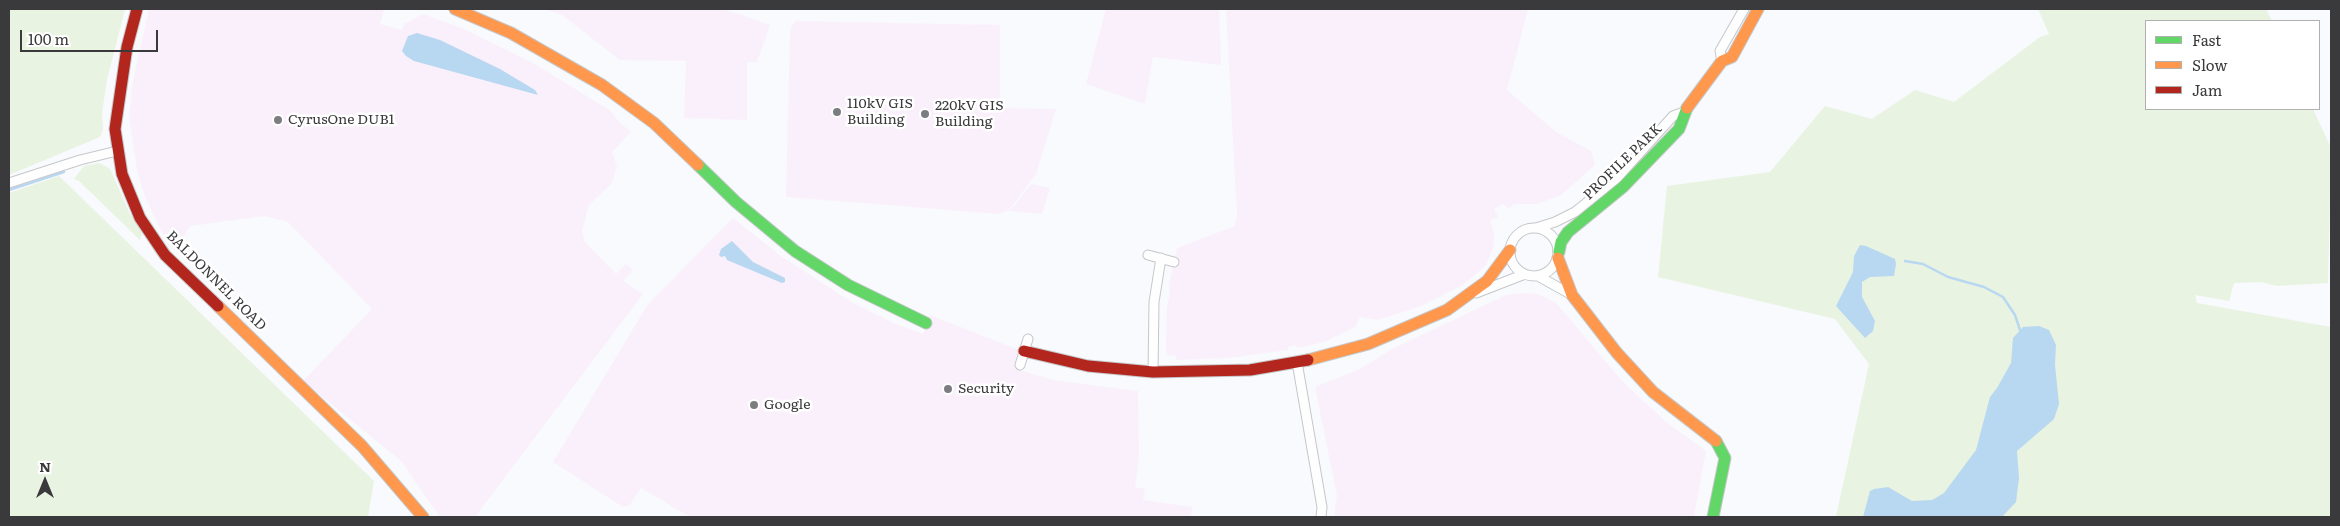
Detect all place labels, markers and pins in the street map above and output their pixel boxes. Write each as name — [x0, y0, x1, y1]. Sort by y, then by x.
place label: 110kV GIS Building — [847, 96, 913, 128]
place label: 220kV GIS Building — [935, 98, 1004, 130]
marker: 110kV GIS Building — [831, 106, 843, 118]
marker: 220kV GIS Building — [919, 108, 931, 120]
place label: CyrusOne DUB1 — [288, 112, 394, 128]
marker: CyrusOne DUB1 — [272, 114, 284, 126]
place label: Security — [958, 381, 1014, 397]
marker: Security — [942, 383, 954, 395]
place label: Google — [764, 397, 810, 413]
marker: Google — [748, 399, 760, 411]

